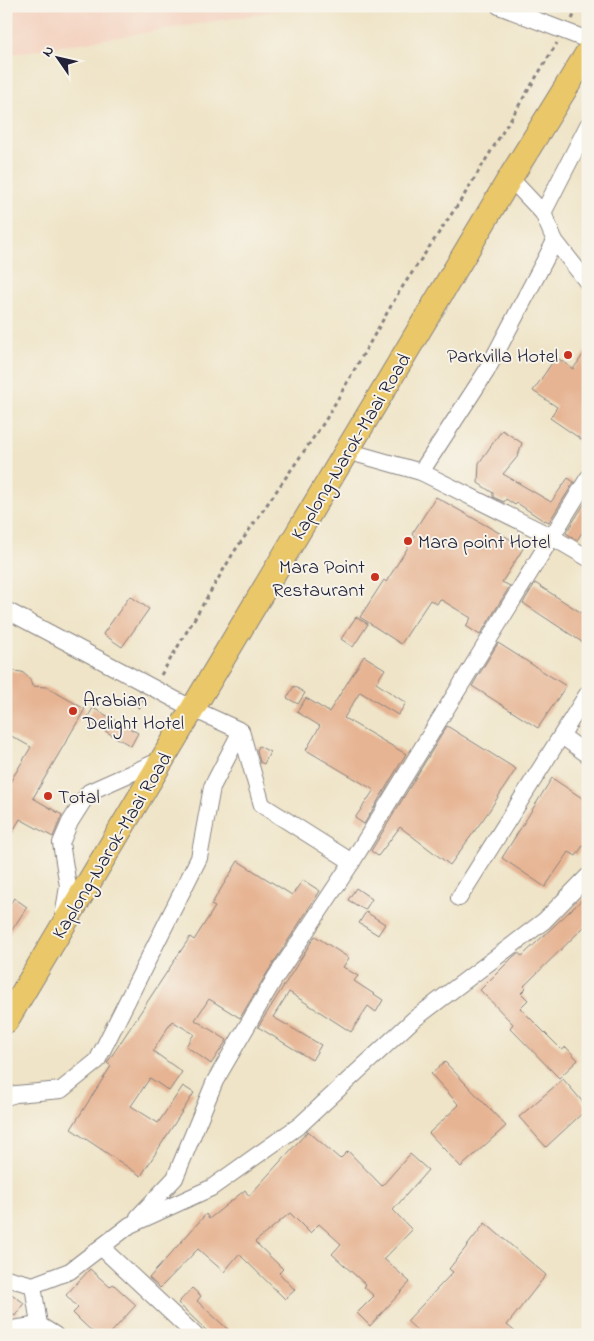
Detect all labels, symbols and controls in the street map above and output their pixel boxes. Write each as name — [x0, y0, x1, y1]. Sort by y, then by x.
north arrow — [32, 32, 82, 82]
text: N — [37, 42, 60, 61]
place label: Parkvilla Hotel — [447, 343, 558, 372]
street label: Kaplong-Narok-Maai Road — [285, 348, 420, 547]
marker: Parkvilla Hotel — [562, 349, 574, 361]
place label: Mara point Hotel — [418, 529, 550, 558]
marker: Mara point Hotel — [402, 535, 414, 547]
place label: Mara Point Restaurant — [272, 554, 365, 606]
marker: Mara Point Restaurant — [369, 571, 381, 583]
place label: Arabian Delight Hotel — [82, 687, 184, 740]
marker: Arabian Delight Hotel — [67, 705, 79, 717]
street label: Kaplong-Narok-Maai Road — [46, 747, 181, 946]
place label: Total — [58, 784, 100, 813]
marker: Total — [42, 790, 54, 802]

